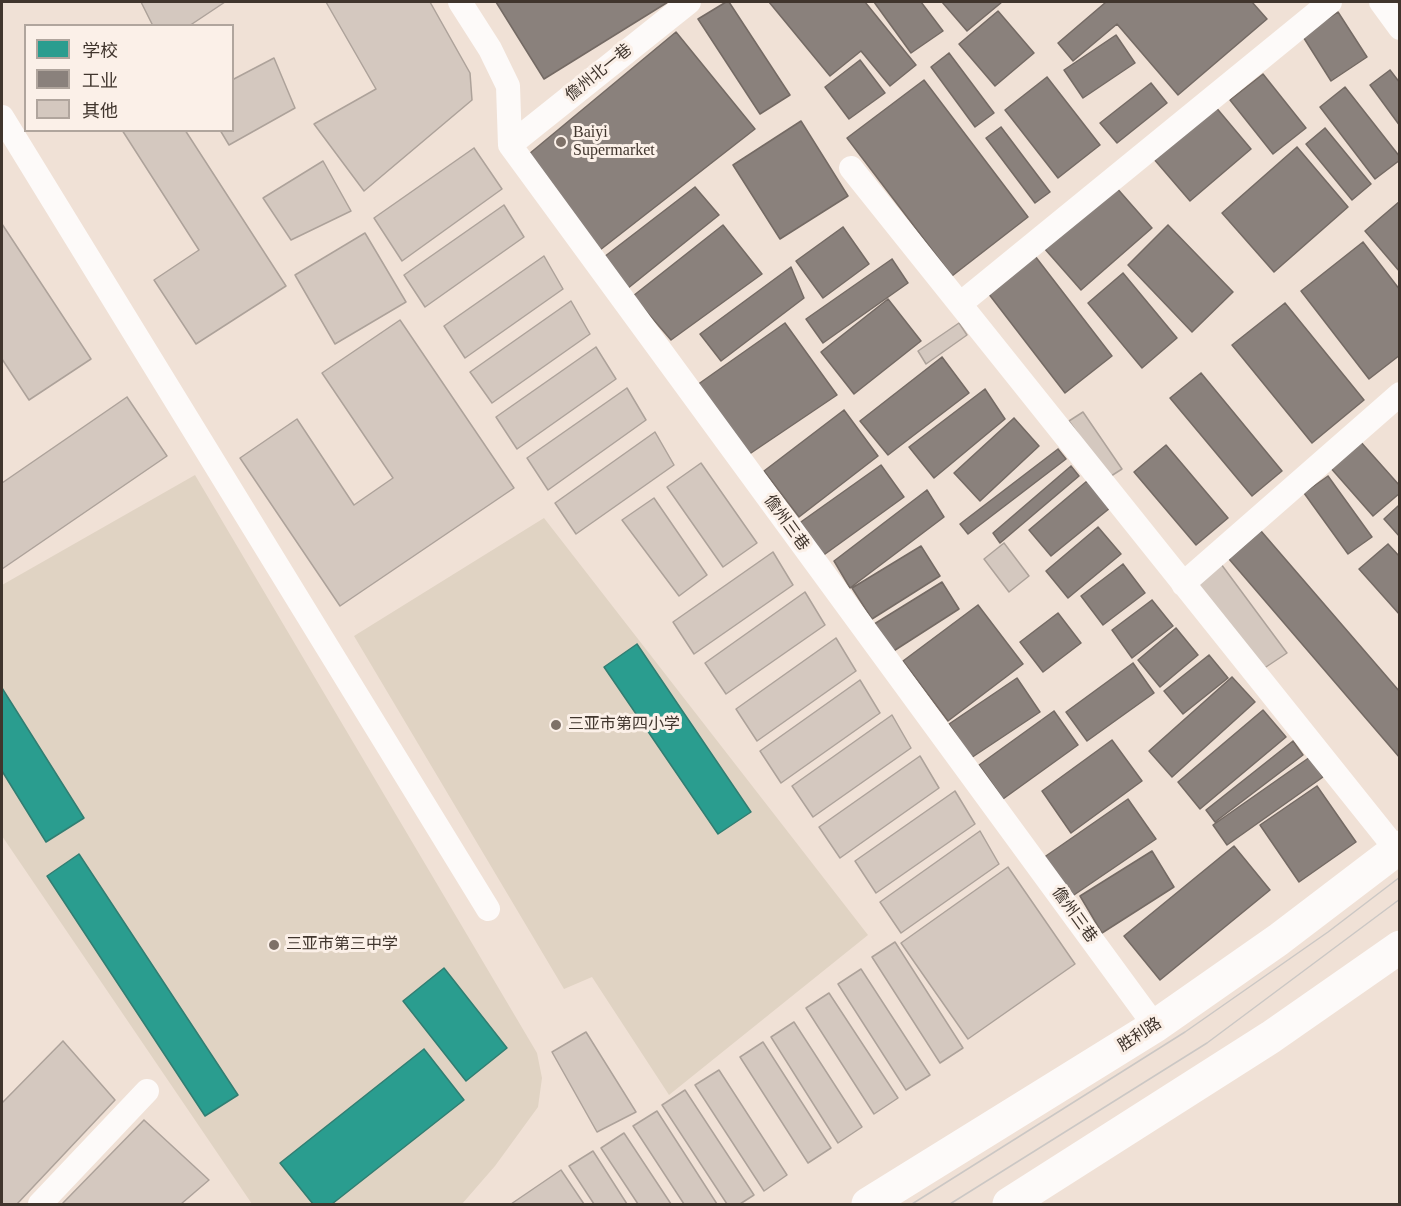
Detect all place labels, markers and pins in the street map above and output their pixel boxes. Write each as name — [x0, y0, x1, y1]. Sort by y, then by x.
place label: Baiyi Supermarket — [573, 123, 655, 161]
marker: Baiyi Supermarket — [554, 135, 568, 149]
place label: 三亚市第四小学 — [568, 715, 680, 735]
marker: 三亚市第四小学 — [549, 718, 563, 732]
place label: 三亚市第三中学 — [286, 935, 398, 955]
marker: 三亚市第三中学 — [267, 938, 281, 952]

